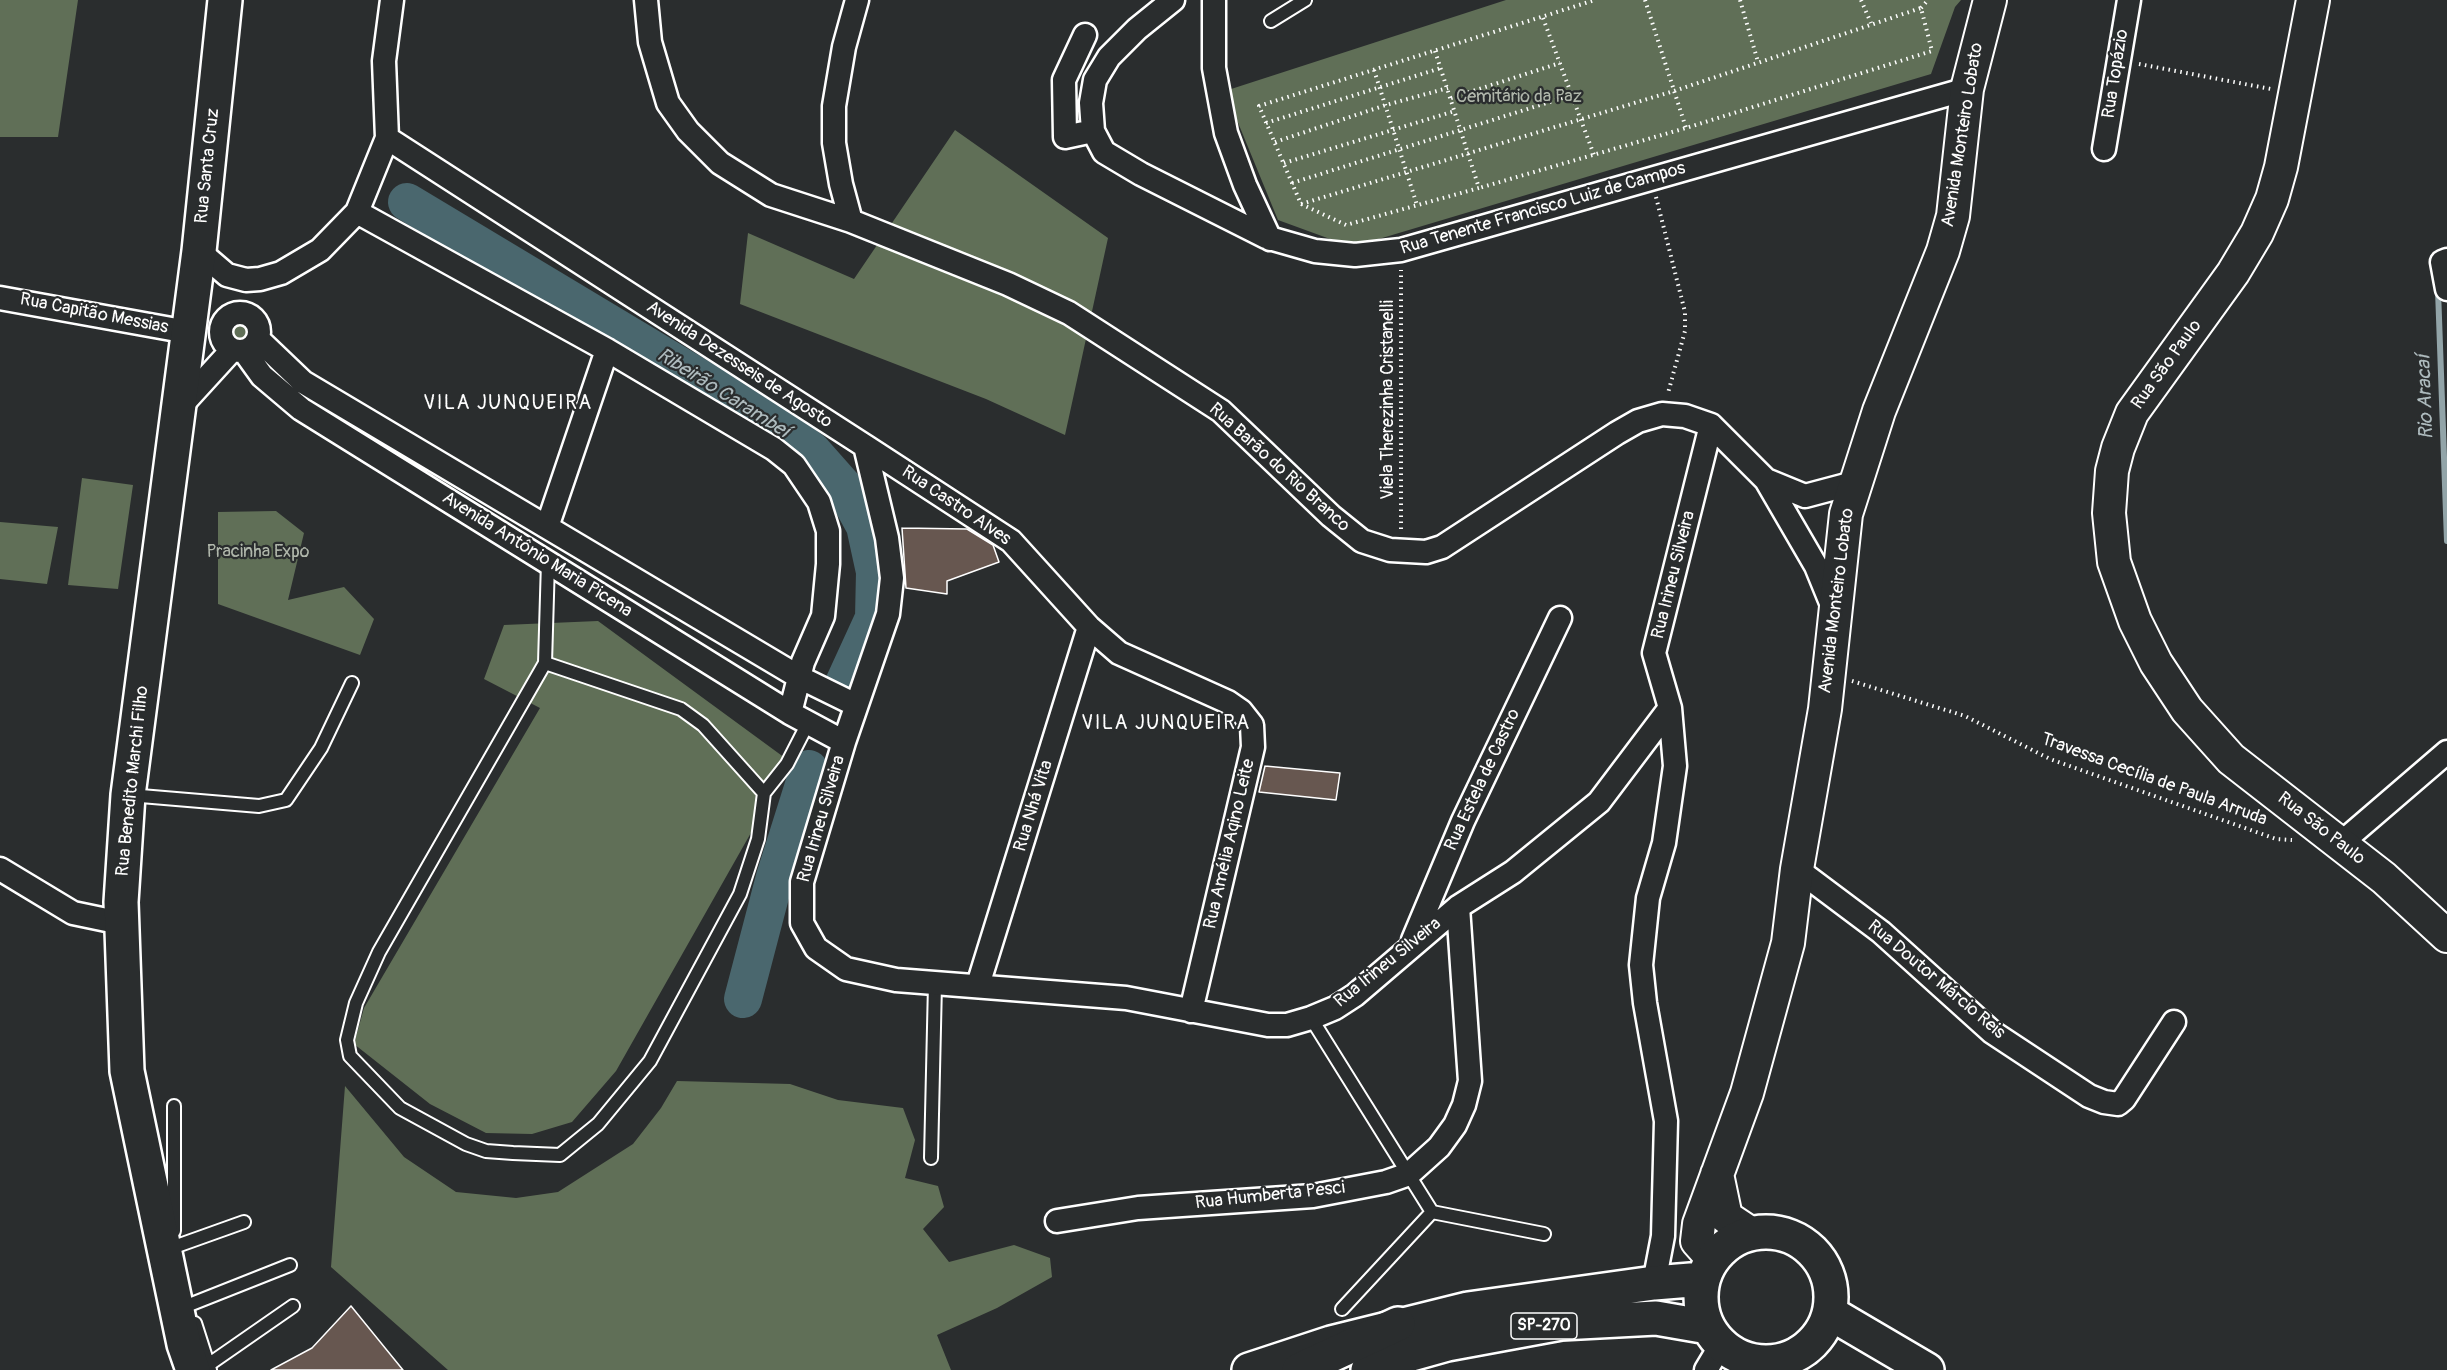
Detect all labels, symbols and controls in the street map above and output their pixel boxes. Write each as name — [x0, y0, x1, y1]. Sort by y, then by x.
street label: Rua Topázio — [2098, 28, 2134, 120]
street label: Avenida Monteiro Lobato — [1938, 41, 1988, 229]
park label: Cemitário da Paz — [1456, 86, 1582, 108]
street label: Rua Santa Cruz — [191, 107, 225, 225]
street label: Rua Tenente Francisco Luiz de Campos — [1398, 158, 1688, 260]
street label: Rua Capitão Messias — [18, 289, 170, 339]
street label: Avenida Dezesseis de Agosto — [642, 297, 836, 433]
street label: Viela Therezinha Cristanelli — [1377, 300, 1399, 500]
street label: Rua São Paulo — [2127, 316, 2207, 414]
water label: Ribeirão Carambeí — [652, 344, 794, 444]
water label: Rio Aracaí — [2413, 354, 2439, 440]
district label: VILA JUNQUEIRA — [423, 392, 593, 416]
street label: Rua Barão do Rio Branco — [1204, 399, 1354, 537]
street label: Rua Castro Alves — [897, 461, 1015, 551]
street label: Avenida Antônio Maria Picena — [438, 488, 636, 622]
street label: Avenida Monteiro Lobato — [1815, 507, 1859, 695]
street label: Rua Irineu Silveira — [1648, 509, 1700, 641]
park label: Pracinha Expo — [206, 541, 310, 563]
street label: Rua Benedito Marchi Filho — [112, 685, 154, 877]
street label: Rua Estela de Castro — [1441, 706, 1525, 854]
district label: VILA JUNQUEIRA — [1081, 712, 1251, 736]
street label: Travessa Cecília de Paula Arruda — [2038, 729, 2270, 831]
street label: Rua Irineu Silveira — [794, 753, 850, 885]
street label: Rua Amélia Aqino Leite — [1200, 757, 1260, 931]
street label: Rua Nhá Vita — [1010, 758, 1058, 854]
street label: Rua São Paulo — [2273, 788, 2369, 870]
street label: Rua Irineu Silveira — [1330, 913, 1446, 1013]
street label: Rua Doutor Márcio Reis — [1863, 916, 2009, 1044]
street label: Rua Humberta Pesci — [1194, 1177, 1346, 1215]
road number: SP-270 — [1511, 1313, 1577, 1339]

